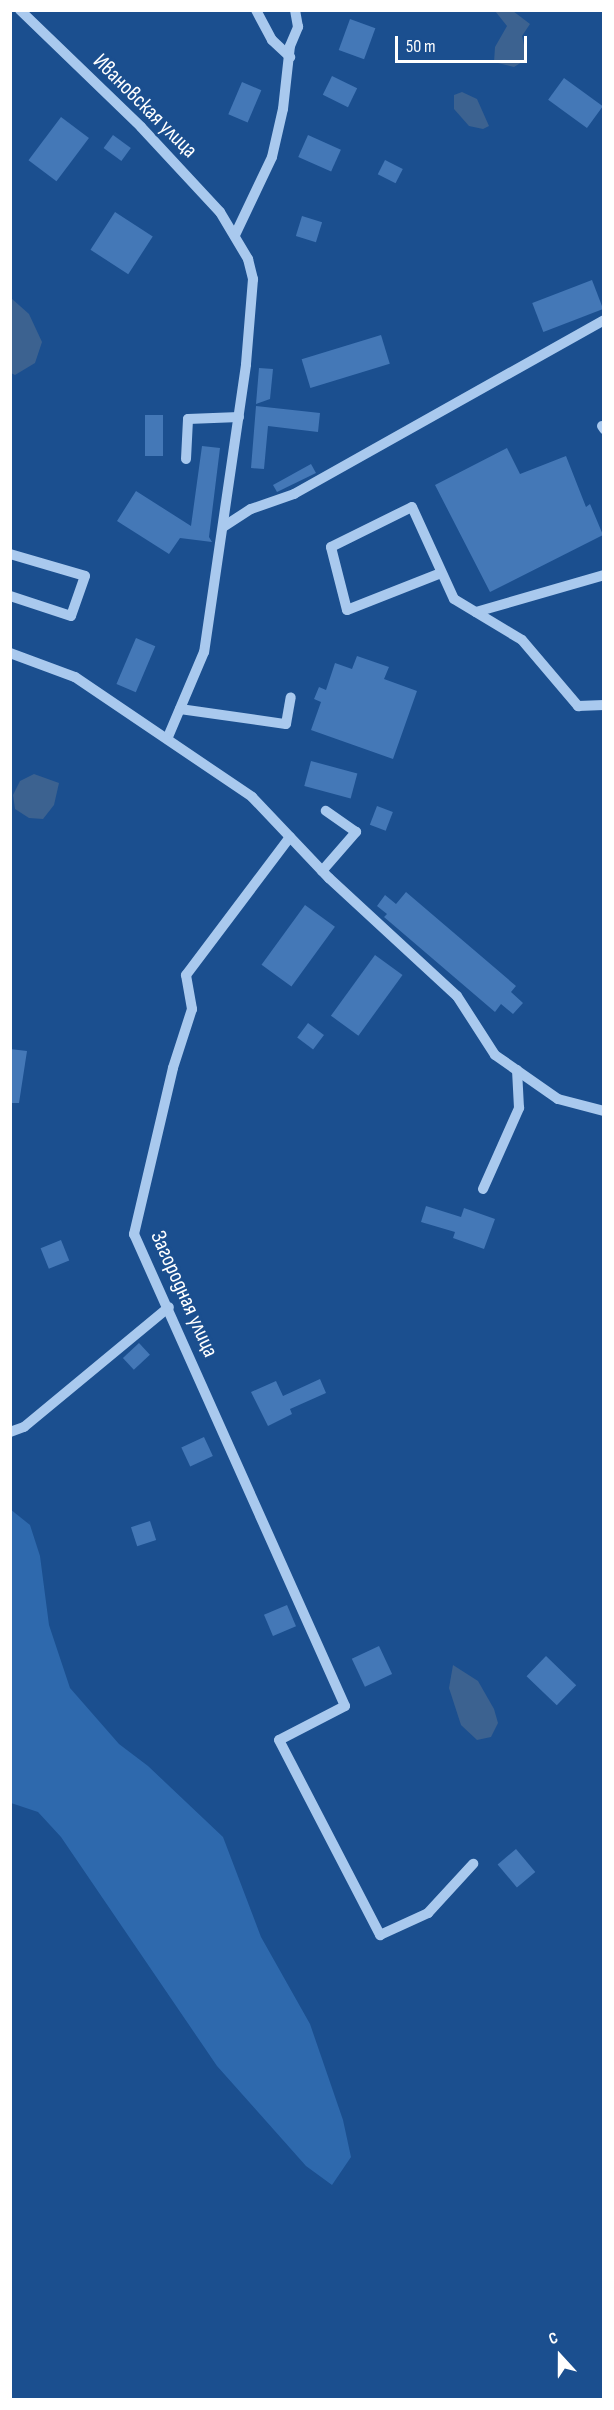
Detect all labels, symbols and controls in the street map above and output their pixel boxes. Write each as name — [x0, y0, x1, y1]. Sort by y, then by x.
scale bar — [398, 24, 530, 62]
text: 50 m — [406, 36, 436, 57]
street label: Ивановская улица — [87, 48, 203, 164]
street label: Загородная улица — [144, 1227, 224, 1361]
north arrow — [530, 2326, 590, 2386]
text: С — [546, 2328, 561, 2349]

